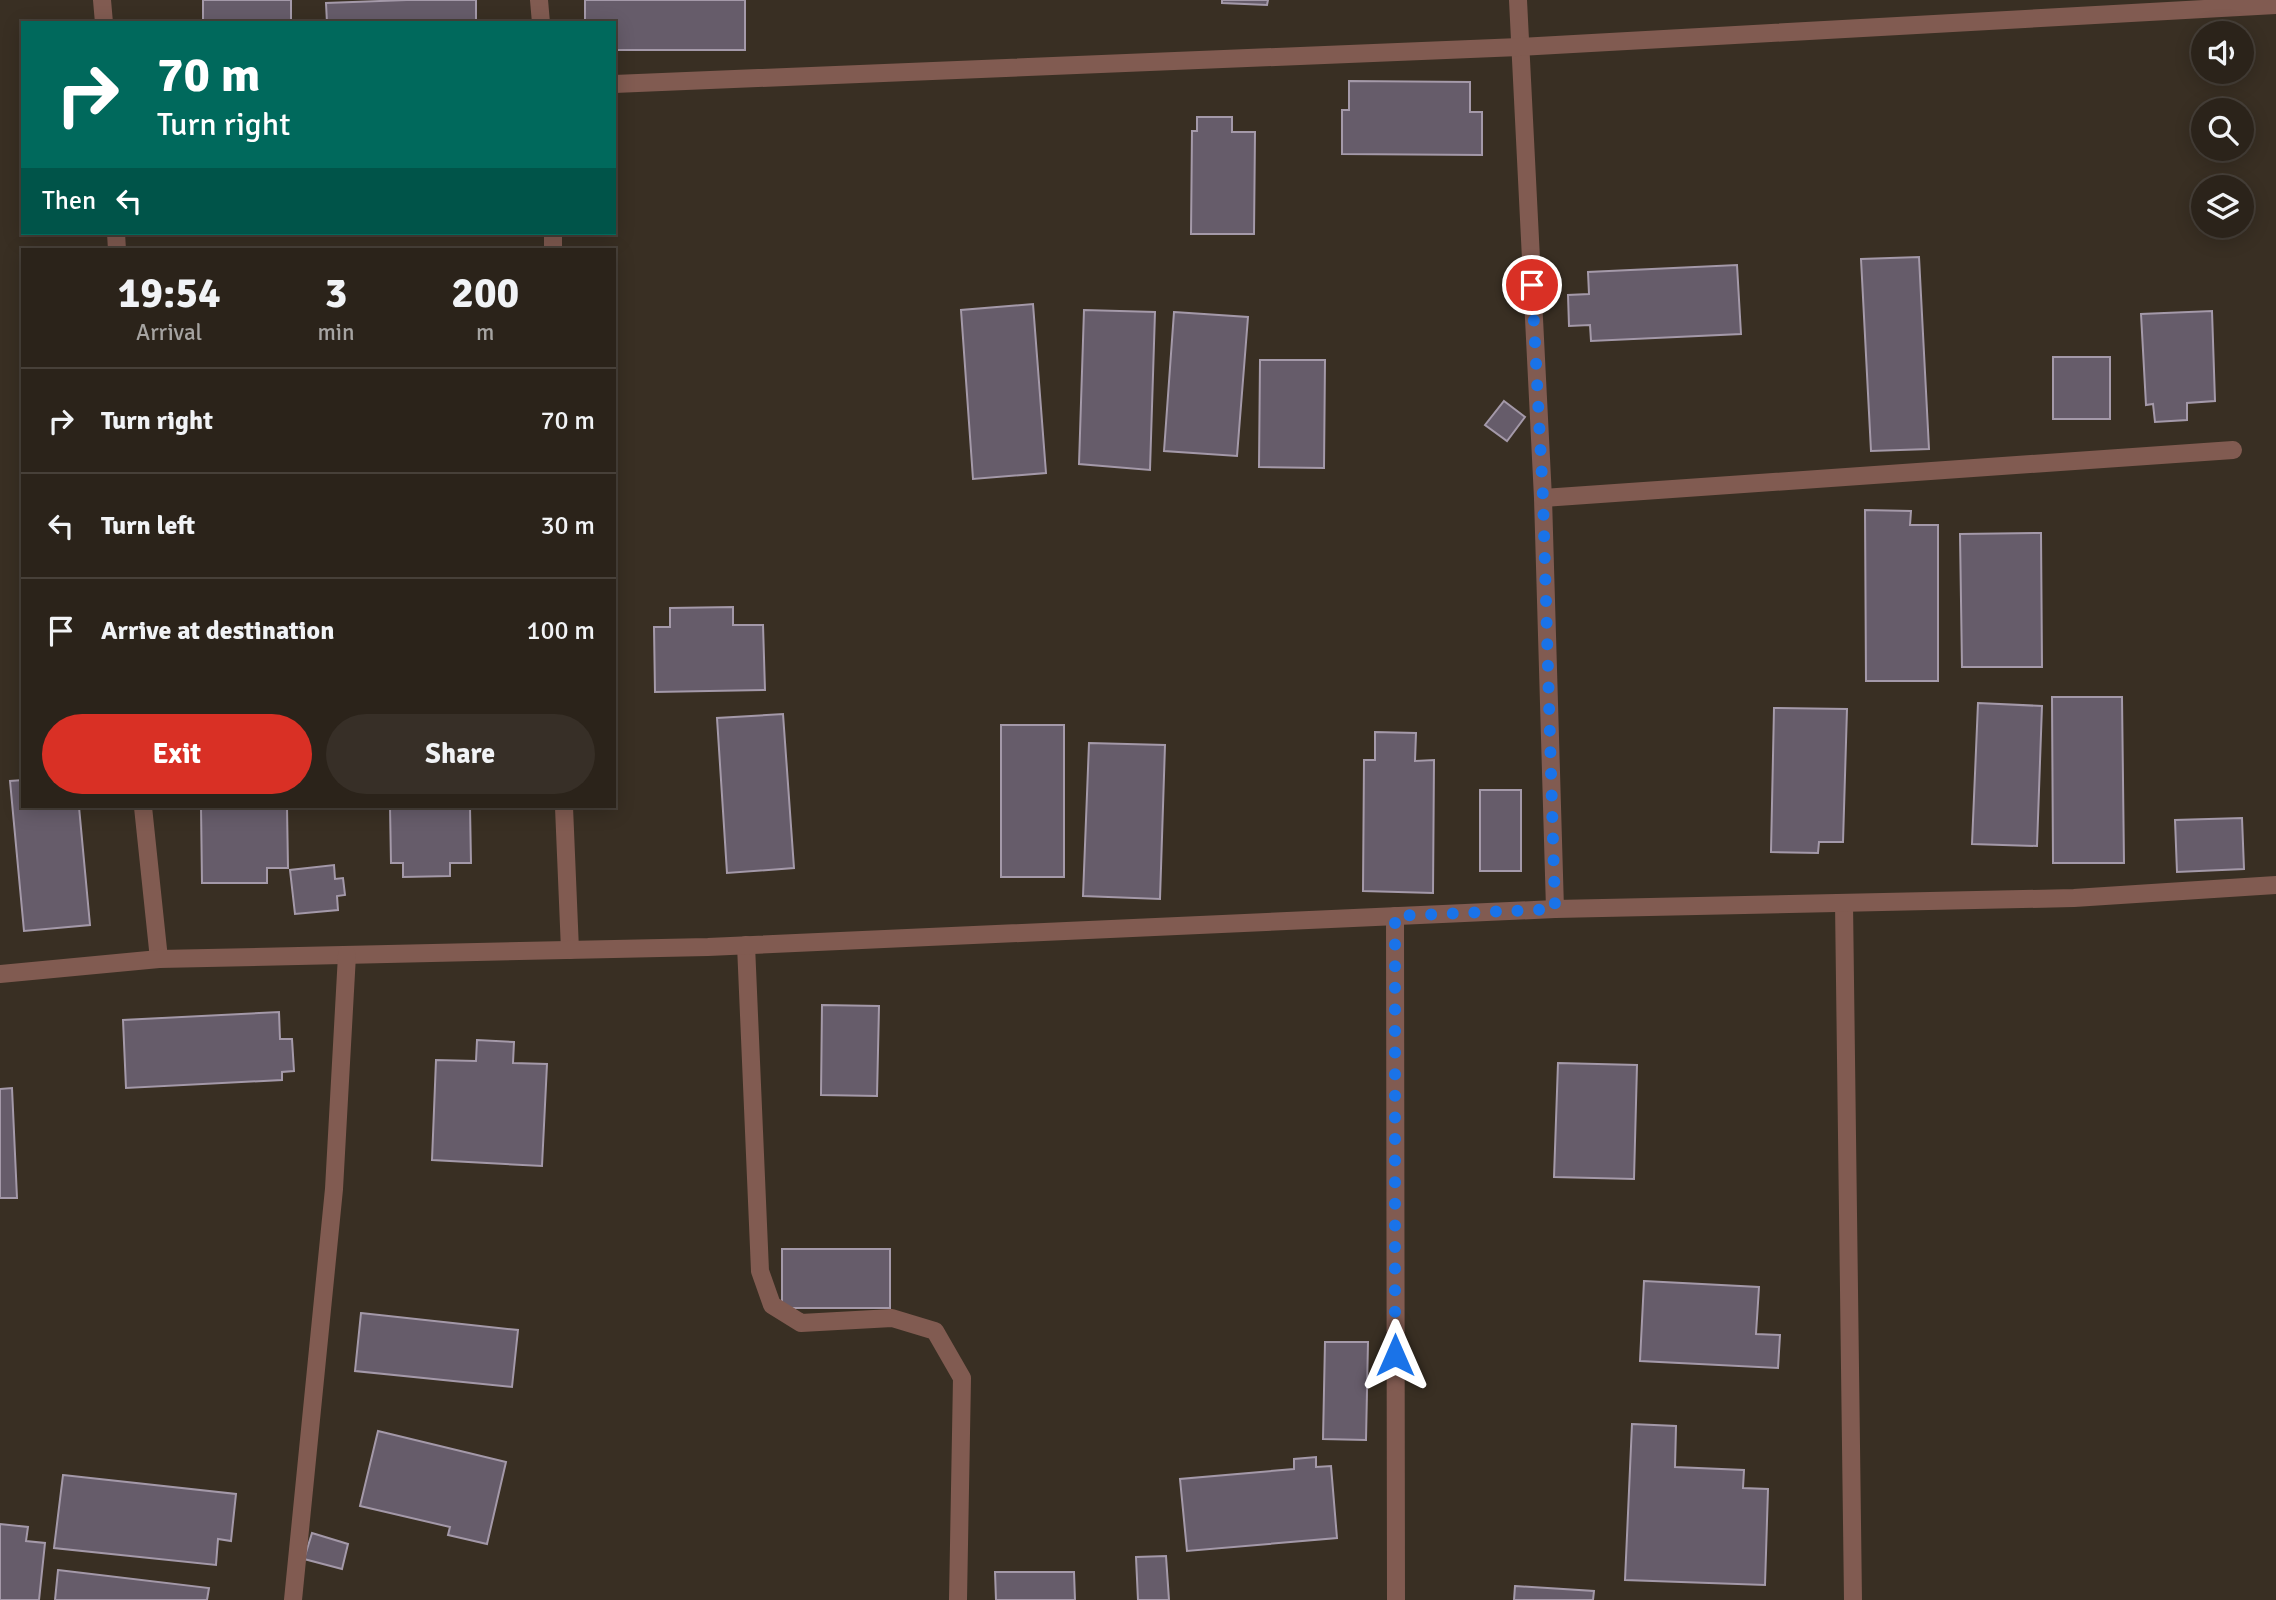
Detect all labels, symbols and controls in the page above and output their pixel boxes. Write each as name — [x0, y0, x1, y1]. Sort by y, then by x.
map controls — [2191, 21, 2254, 238]
button: sound — [2191, 21, 2254, 84]
text: 70 m — [157, 45, 260, 105]
icon: right — [42, 49, 133, 140]
button: search — [2191, 98, 2254, 161]
text: Turn right — [157, 105, 290, 144]
button: layers — [2191, 175, 2254, 238]
icon: left — [110, 182, 148, 220]
text: Then — [42, 185, 96, 217]
pin — [1502, 255, 1562, 315]
icon: arrive — [1513, 266, 1551, 304]
text: 19:54 — [118, 268, 221, 319]
text: 3 — [325, 268, 347, 319]
text: 200 — [451, 268, 519, 319]
text: Arrival — [136, 318, 202, 347]
text: min — [317, 318, 355, 347]
text: m — [476, 318, 494, 347]
icon: right — [42, 402, 80, 440]
text: Turn right — [101, 405, 213, 437]
text: 70 m — [540, 405, 595, 437]
icon: left — [42, 507, 80, 545]
text: Turn left — [101, 510, 195, 542]
text: 30 m — [540, 510, 595, 542]
icon: arrive — [42, 612, 80, 650]
text: Arrive at destination — [101, 615, 334, 647]
text: 100 m — [526, 615, 595, 647]
button: Exit — [42, 714, 312, 794]
button: Share — [326, 714, 595, 794]
position arrow — [1358, 1318, 1432, 1392]

